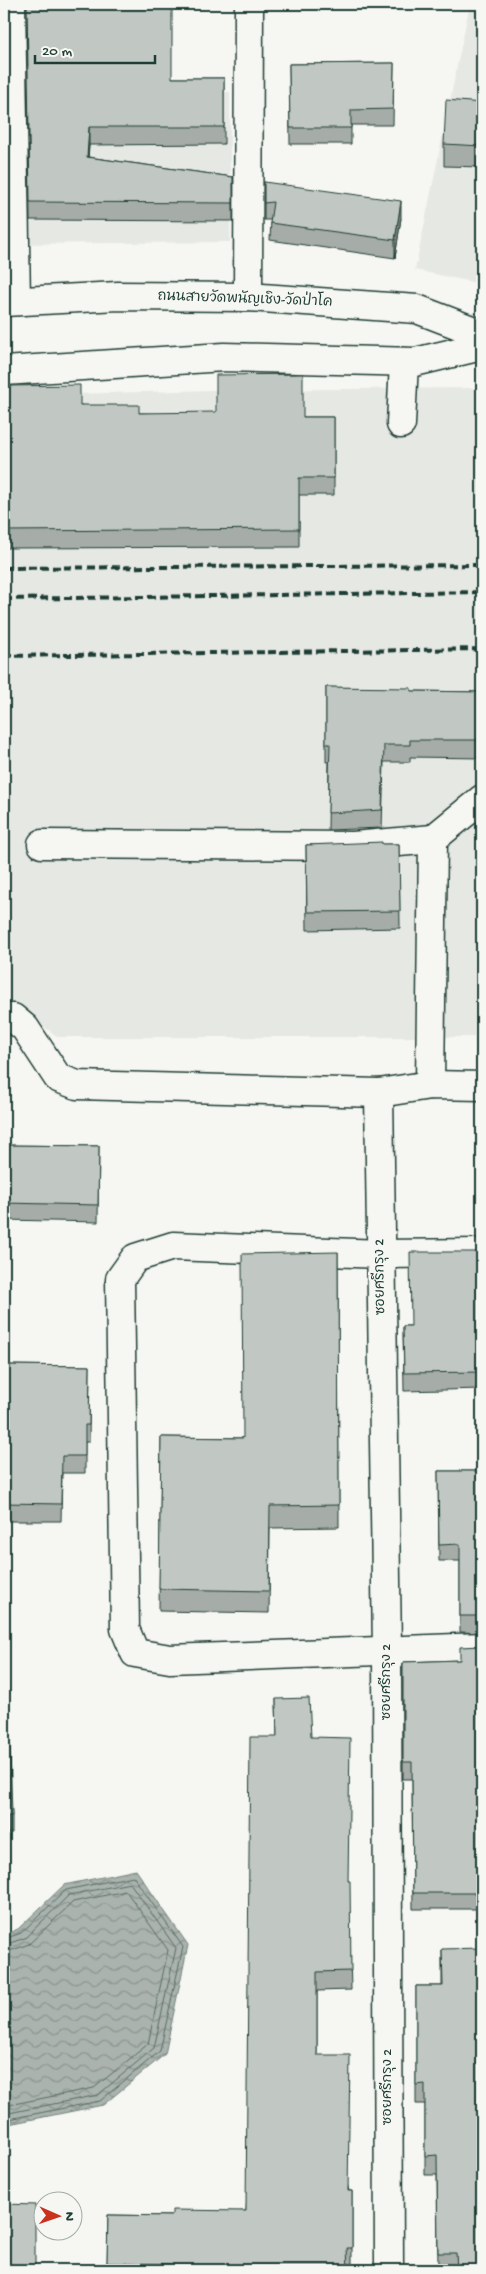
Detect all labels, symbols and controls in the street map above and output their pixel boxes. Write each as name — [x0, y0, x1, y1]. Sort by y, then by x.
scale bar — [35, 32, 155, 64]
text: 20 m — [42, 43, 72, 61]
street label: ถนนสายวัดพนัญเชิง-วัดป่าโค — [157, 285, 333, 312]
street label: ซอยศรีกรุง 2 — [370, 1239, 390, 1315]
street label: ซอยศรีกรุง 2 — [377, 1644, 396, 1720]
street label: ซอยศรีกรุง 2 — [378, 2049, 397, 2125]
north arrow — [32, 2192, 82, 2242]
text: N — [60, 2212, 77, 2221]

